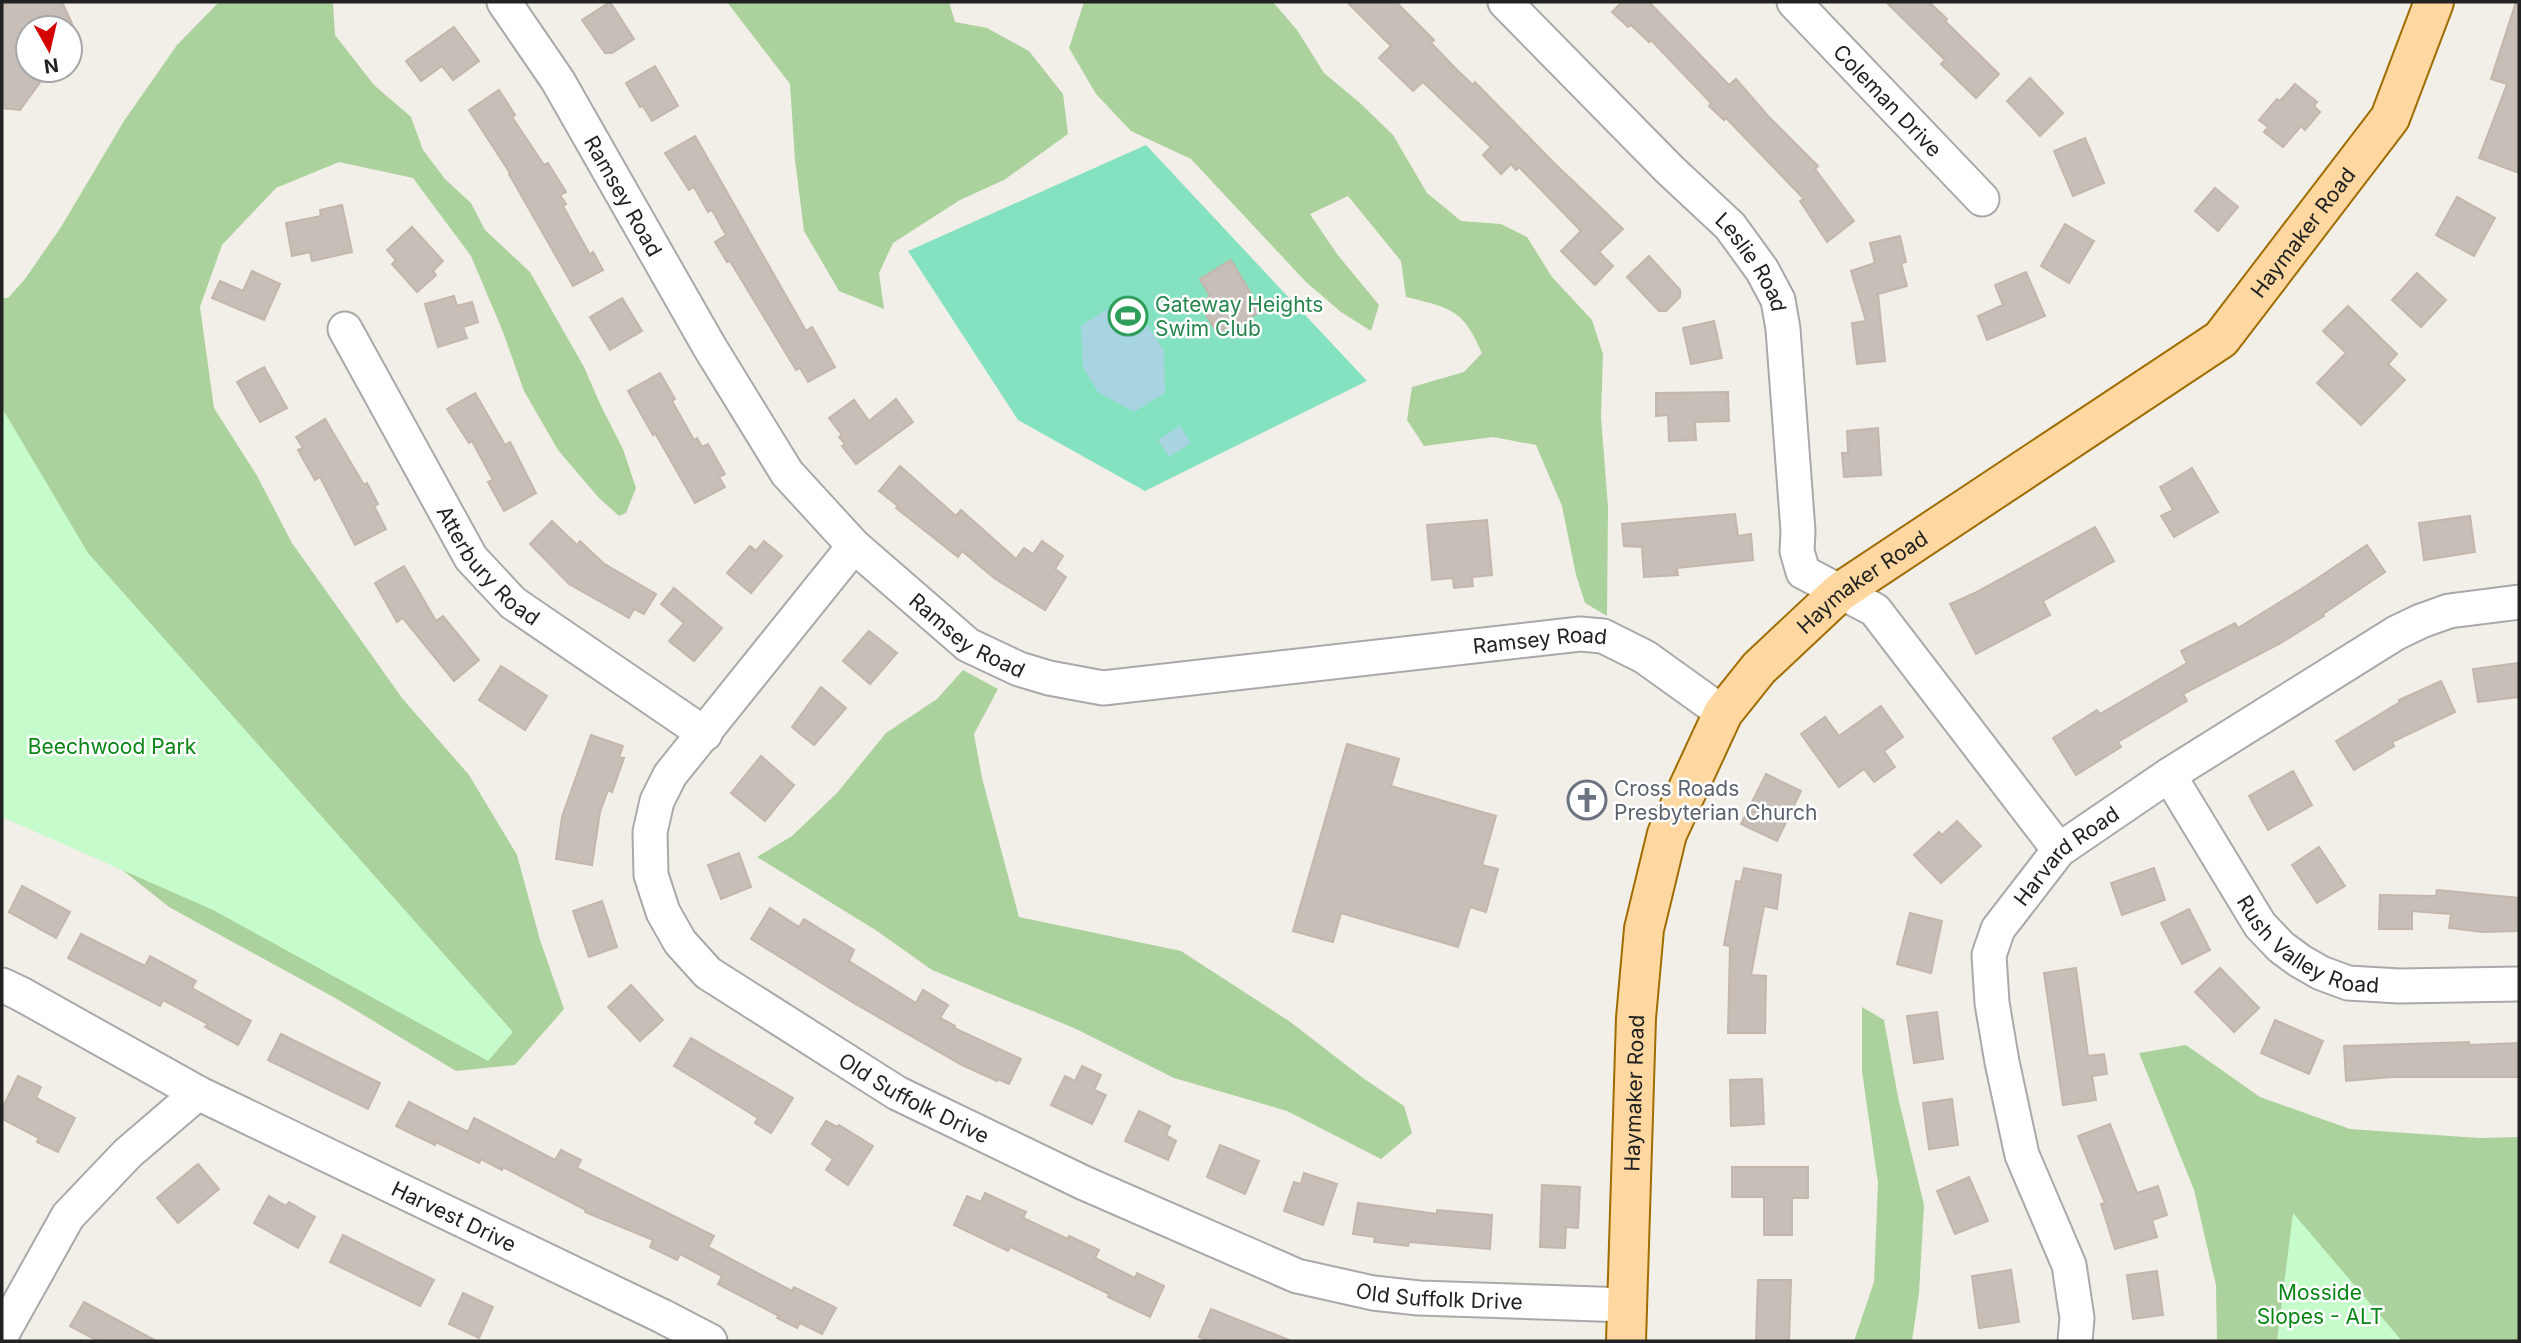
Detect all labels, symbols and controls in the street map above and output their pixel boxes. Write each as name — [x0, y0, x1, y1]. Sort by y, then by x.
north arrow — [14, 14, 84, 84]
street label: Coleman Drive — [1828, 39, 1947, 162]
text: N — [43, 53, 60, 78]
street label: Ramsey Road — [579, 131, 668, 261]
street label: Haymaker Road — [2245, 162, 2360, 302]
street label: Leslie Road — [1711, 207, 1792, 313]
place label: Gateway Heights Swim Club — [1155, 292, 1323, 341]
sports icon: Gateway Heights Swim Club — [1107, 295, 1149, 337]
street label: Atterbury Road — [432, 501, 545, 630]
street label: Haymaker Road — [1792, 525, 1932, 639]
street label: Ramsey Road — [904, 588, 1029, 683]
street label: Ramsey Road — [1471, 621, 1608, 659]
park label: Beechwood Park — [28, 734, 197, 759]
place label: Cross Roads Presbyterian Church — [1614, 776, 1817, 825]
church icon: Cross Roads Presbyterian Church — [1566, 779, 1608, 821]
street label: Harvard Road — [2008, 801, 2123, 910]
street label: Rush Valley Road — [2232, 890, 2380, 997]
street label: Haymaker Road — [1619, 1014, 1649, 1172]
street label: Old Suffolk Drive — [834, 1047, 993, 1148]
street label: Harvest Drive — [388, 1176, 521, 1257]
street label: Old Suffolk Drive — [1354, 1277, 1523, 1314]
park label: Mosside Slopes - ALT — [2257, 1280, 2383, 1329]

